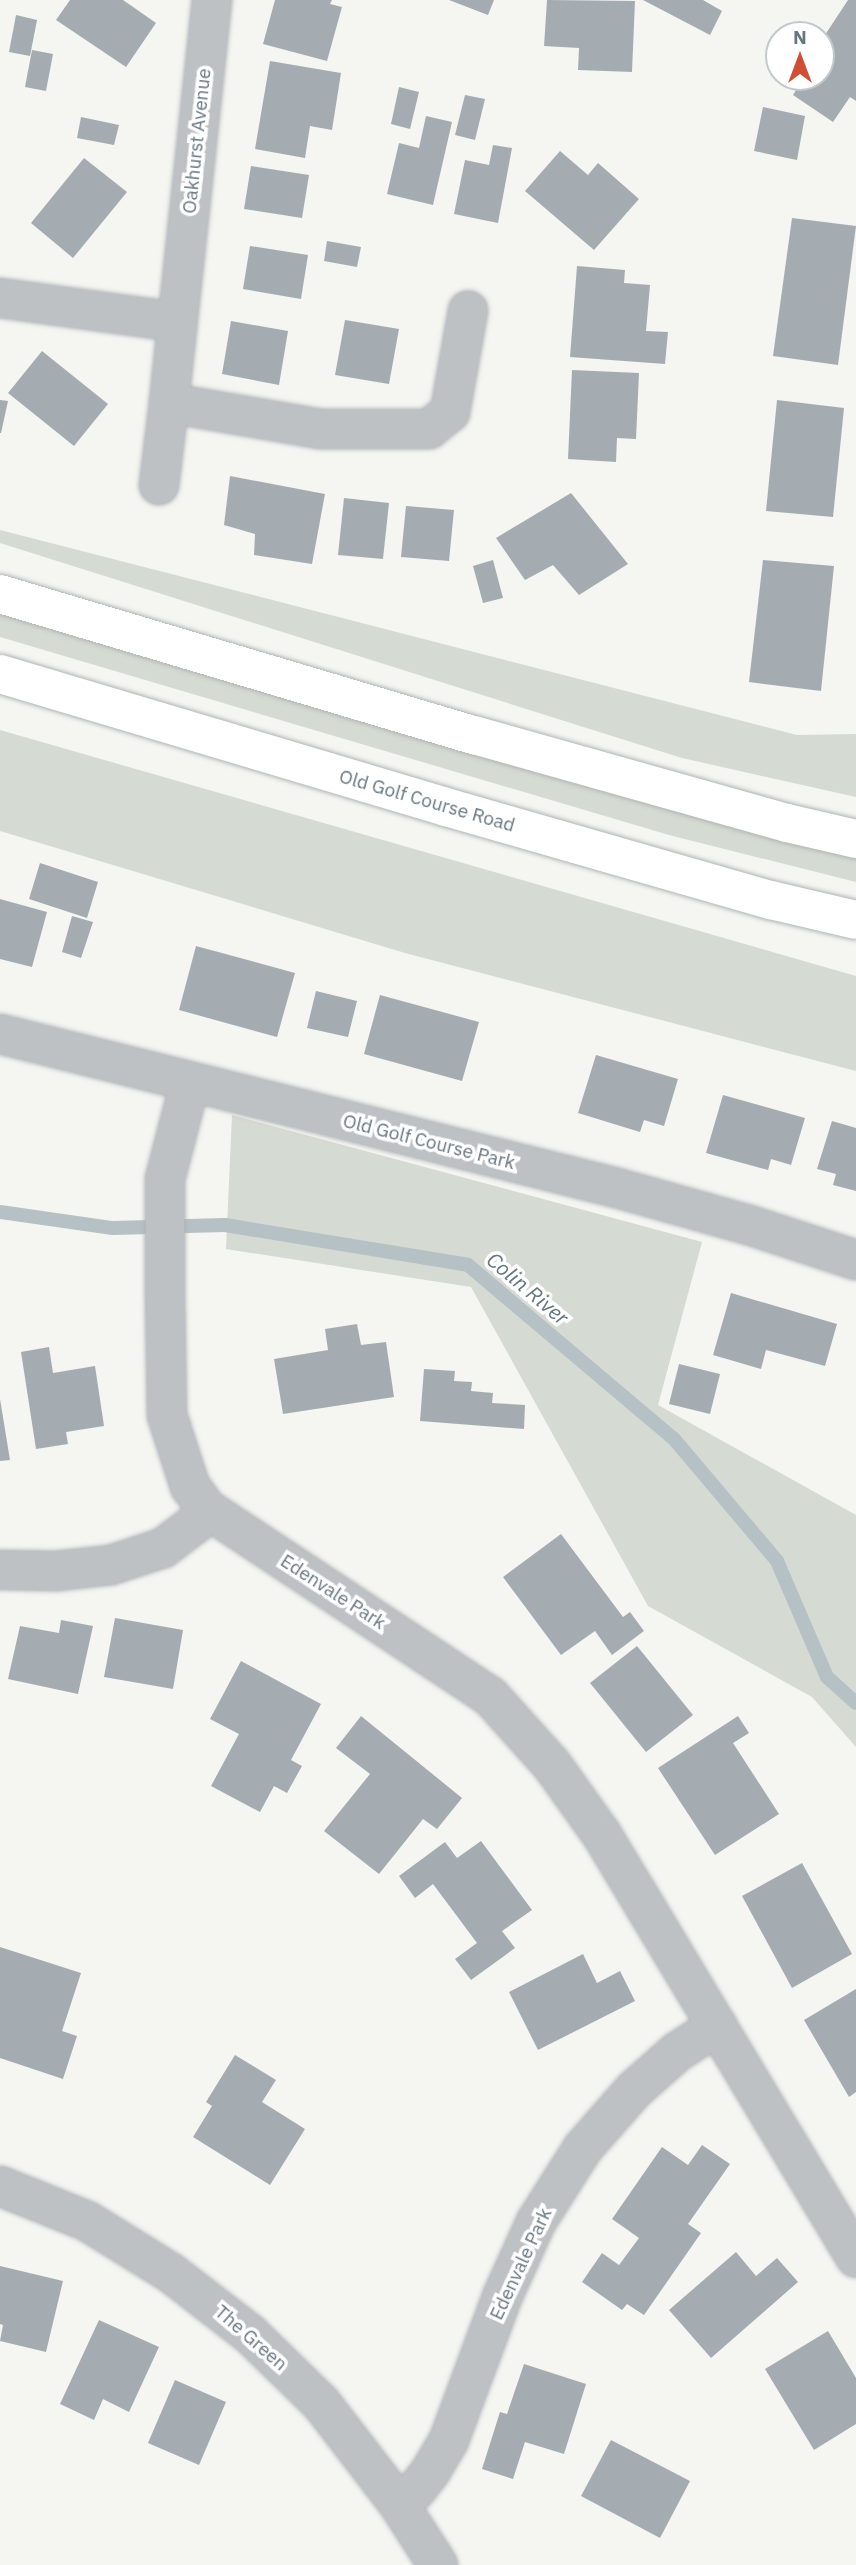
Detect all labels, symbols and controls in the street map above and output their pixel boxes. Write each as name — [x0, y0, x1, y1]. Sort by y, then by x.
north arrow — [765, 21, 835, 91]
text: N — [793, 25, 807, 49]
street label: Oakhurst Avenue — [178, 67, 216, 215]
street label: Old Golf Course Road — [336, 765, 518, 837]
street label: Old Golf Course Park — [341, 1110, 517, 1174]
water label: Colin River — [482, 1246, 574, 1330]
street label: Edenvale Park — [276, 1550, 390, 1634]
street label: Edenvale Park — [485, 2204, 557, 2324]
street label: The Green — [210, 2300, 292, 2376]

